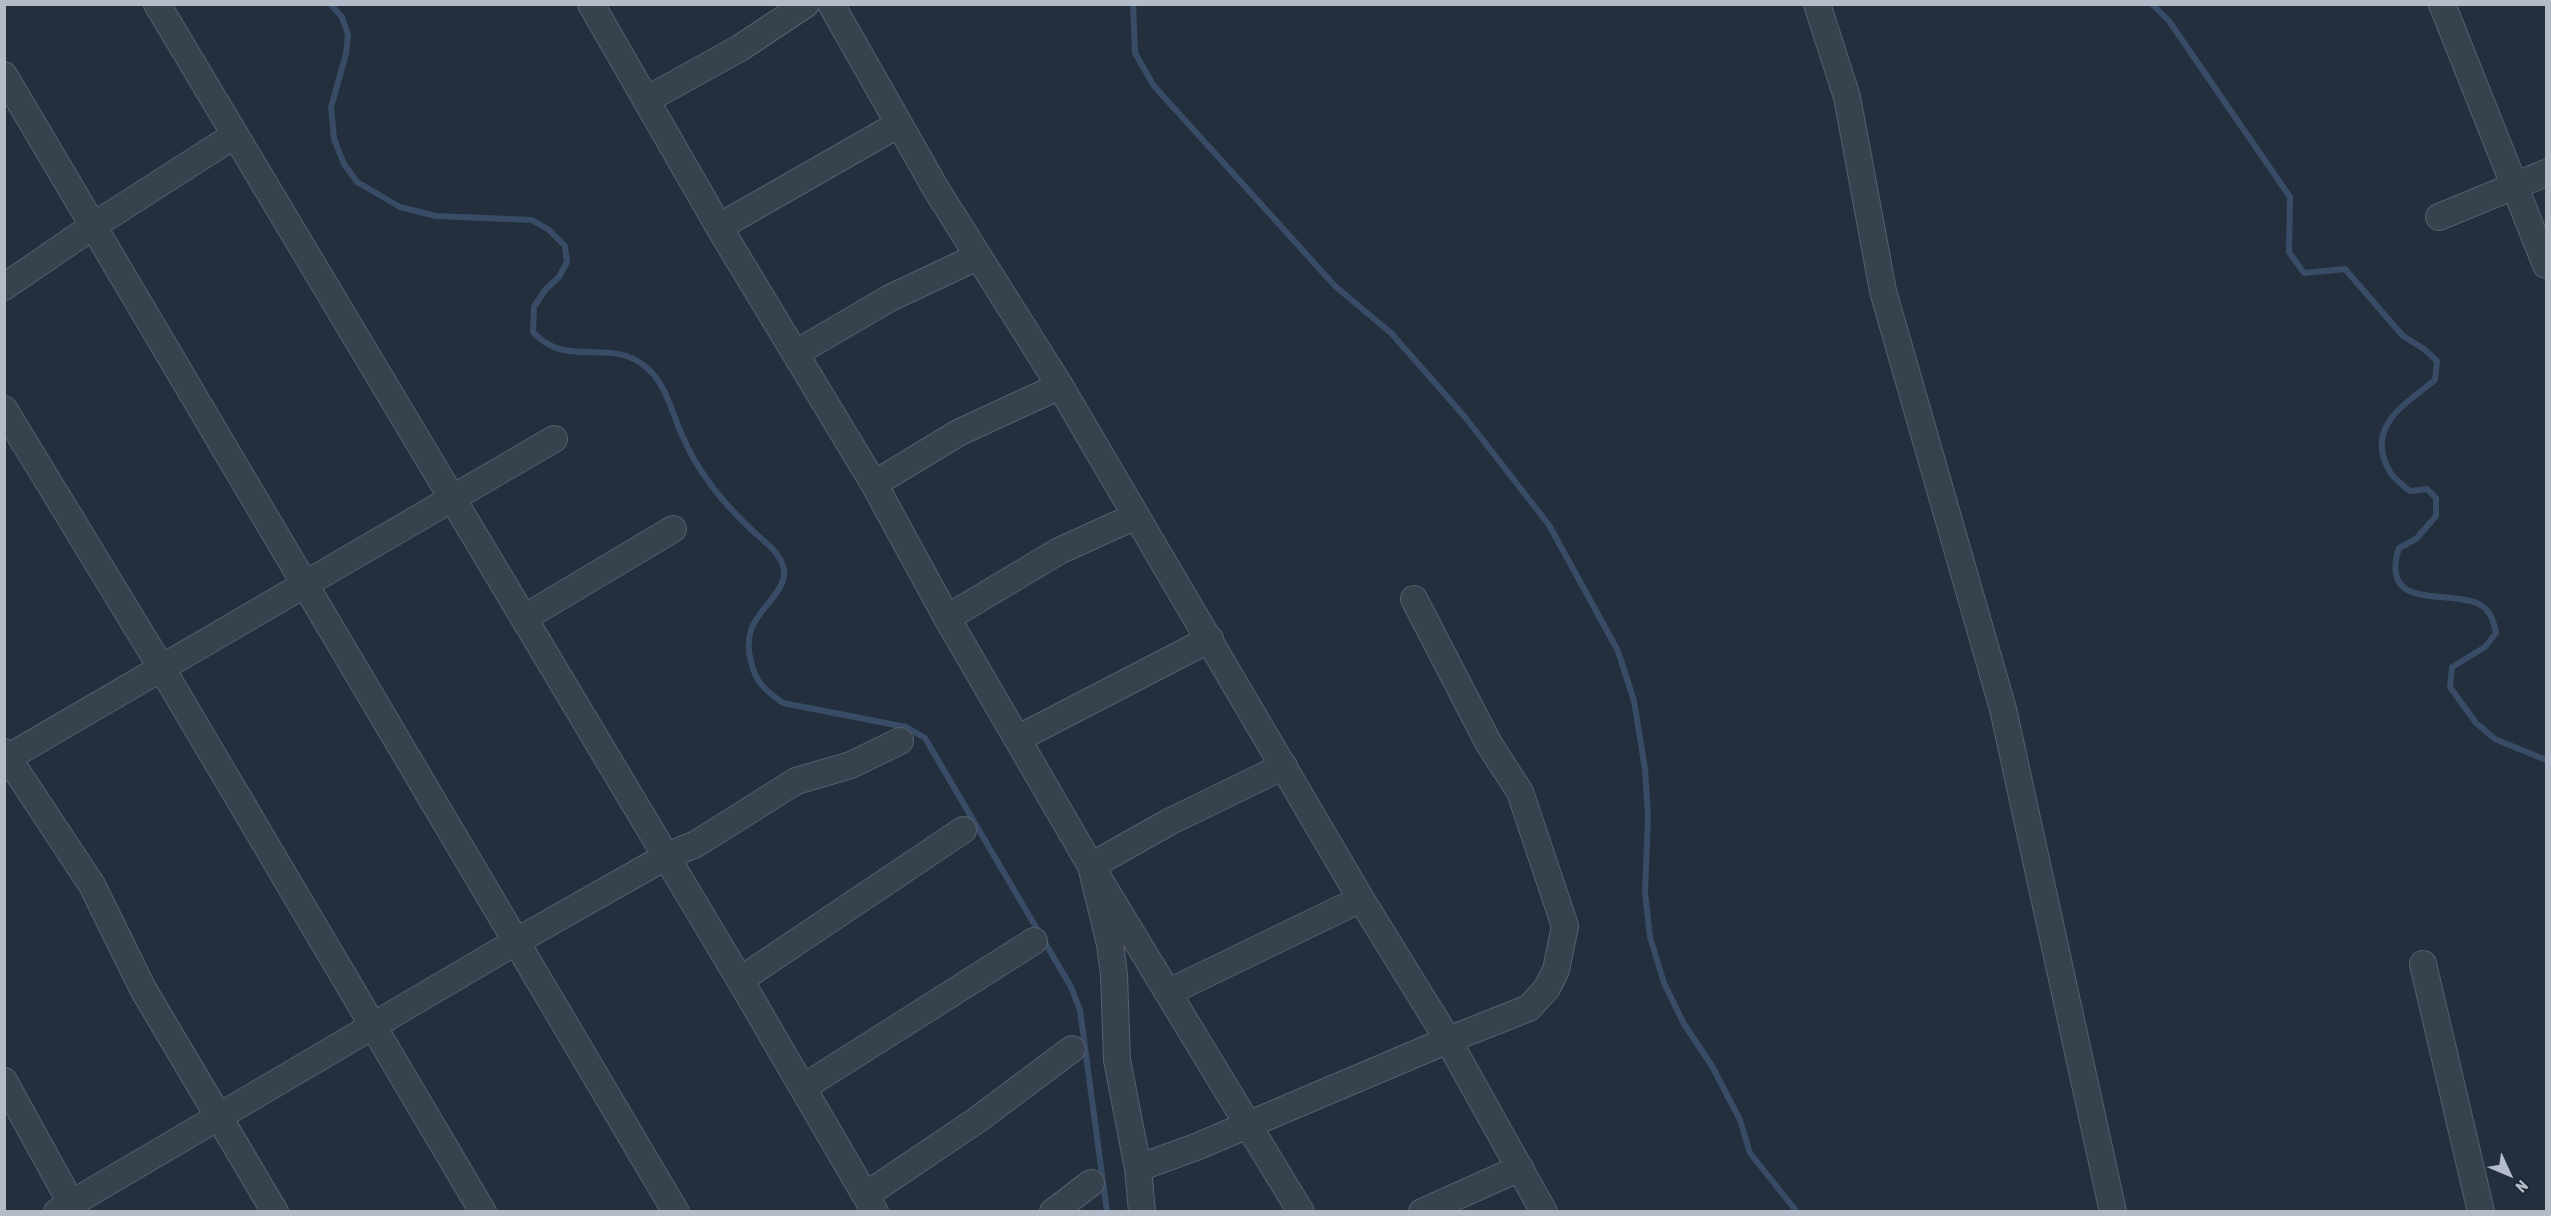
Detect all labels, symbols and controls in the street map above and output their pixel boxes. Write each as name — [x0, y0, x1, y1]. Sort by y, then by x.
north arrow — [2479, 1144, 2539, 1204]
text: N — [2512, 1177, 2532, 1196]

